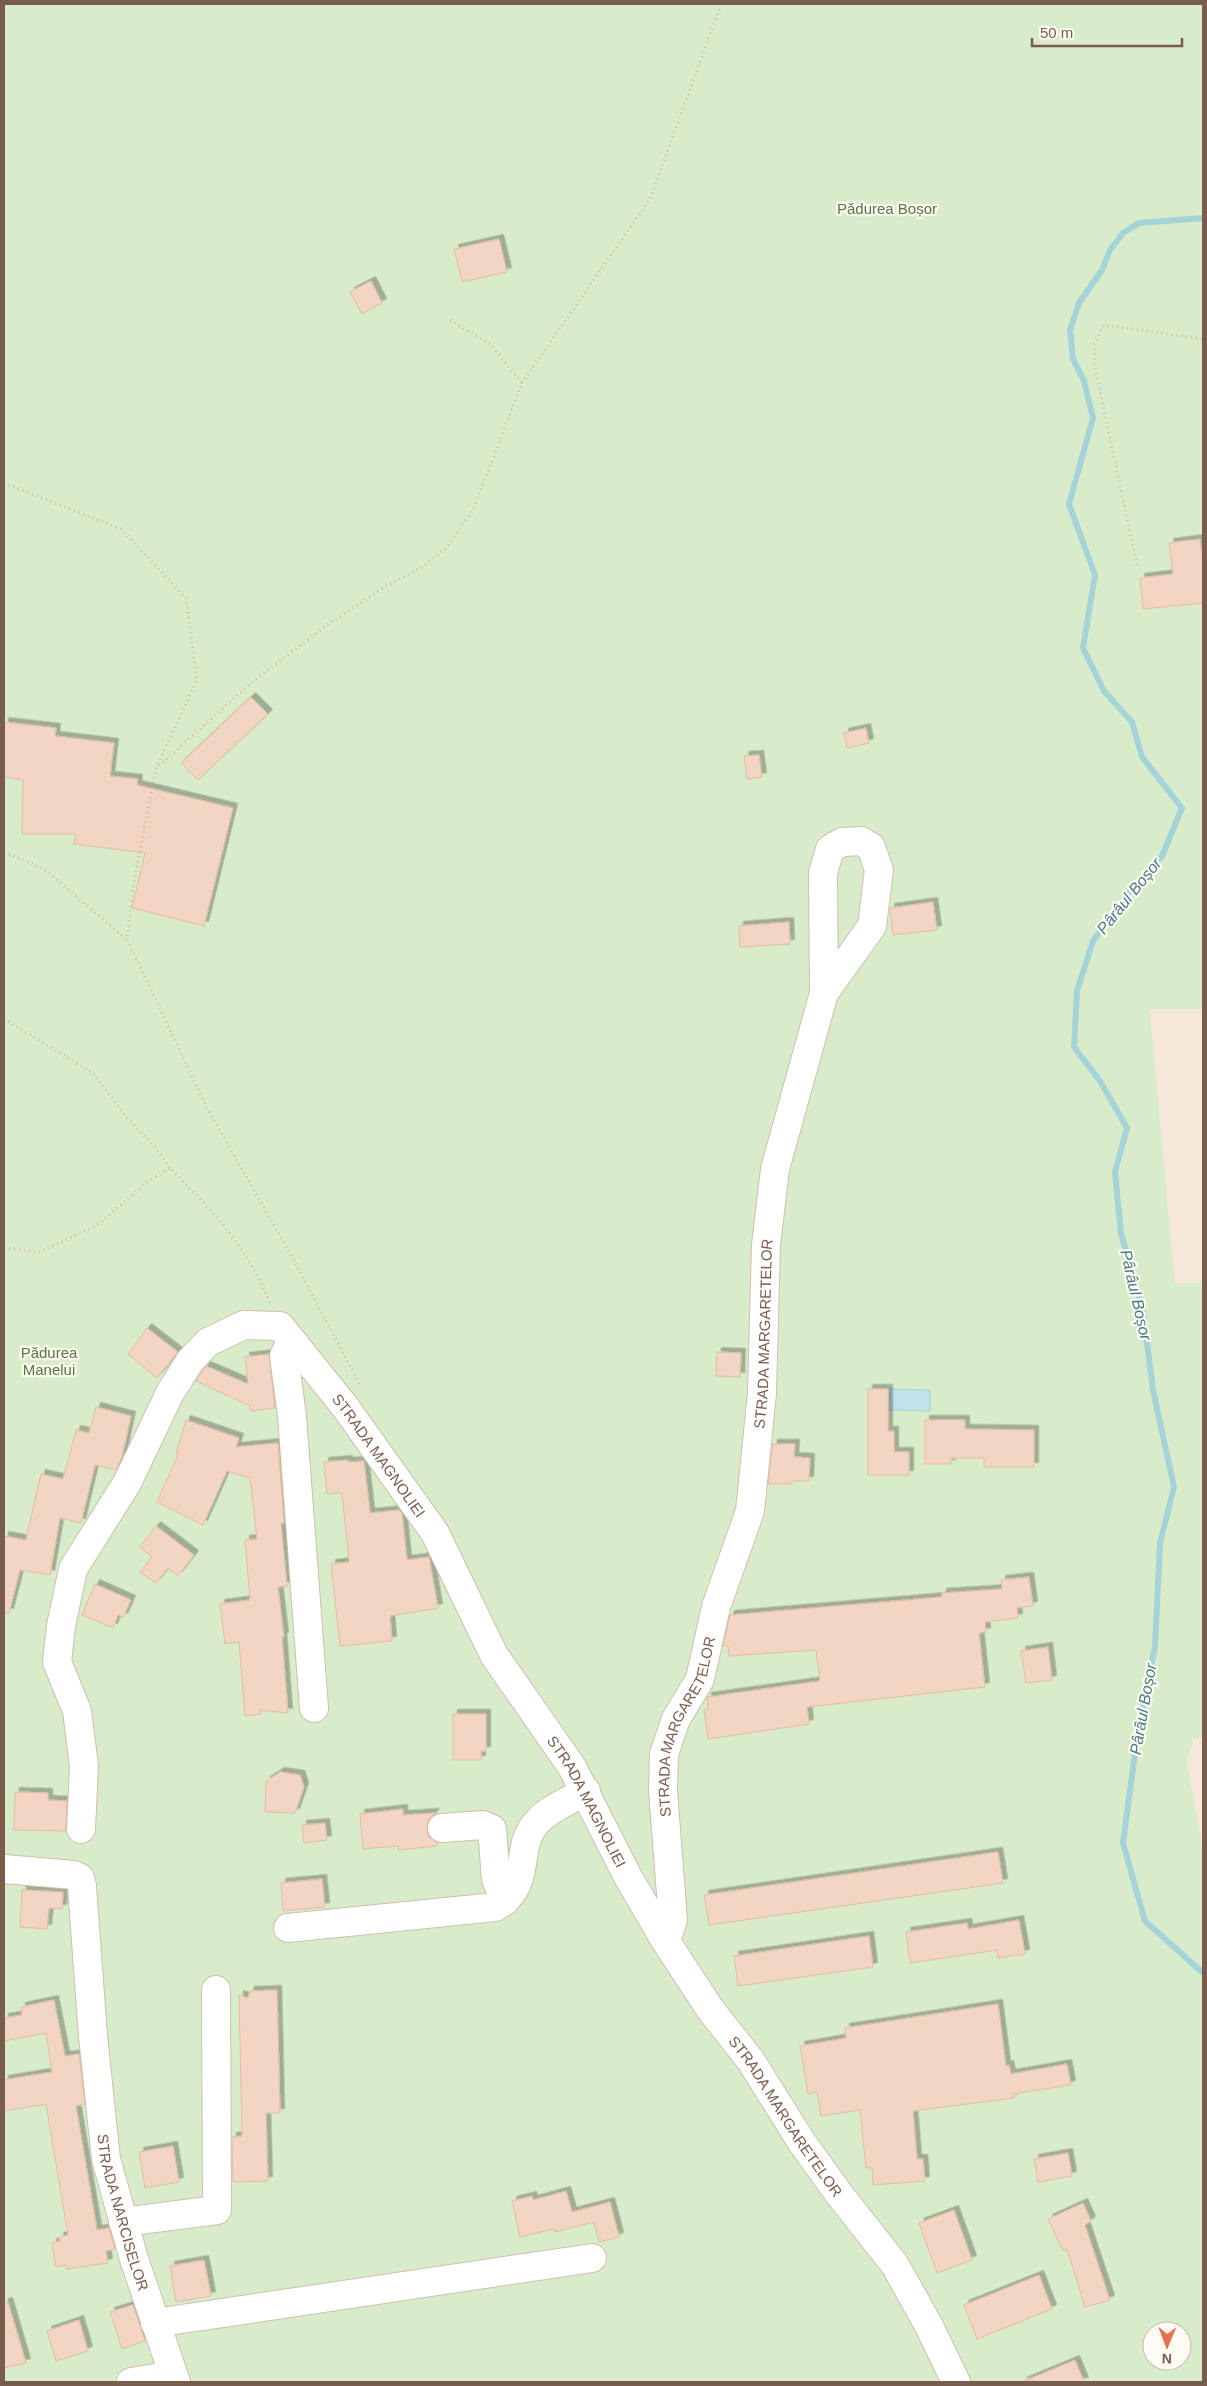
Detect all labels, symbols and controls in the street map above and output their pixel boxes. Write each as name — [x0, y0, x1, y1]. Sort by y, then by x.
scale bar — [1032, 15, 1182, 47]
text: 50 m — [1040, 24, 1073, 41]
park label: Pădurea Boșor — [837, 200, 937, 217]
water label: Pârâul Boșor — [1093, 854, 1165, 937]
street label: STRADA MARGARETELOR — [750, 1238, 775, 1429]
water label: Pârâul Boșor — [1117, 1248, 1155, 1343]
park label: Pădurea Manelui — [21, 1344, 78, 1378]
street label: STRADA MAGNOLIEI — [329, 1390, 429, 1520]
street label: STRADA MARGARETELOR — [654, 1634, 718, 1818]
water label: Pârâul Boșor — [1127, 1661, 1160, 1756]
street label: STRADA MAGNOLIEI — [544, 1732, 630, 1870]
street label: STRADA MARGARETELOR — [726, 2032, 846, 2200]
street label: STRADA NARCISELOR — [95, 2133, 153, 2293]
north arrow — [1142, 2321, 1192, 2371]
text: N — [1162, 2351, 1172, 2367]

